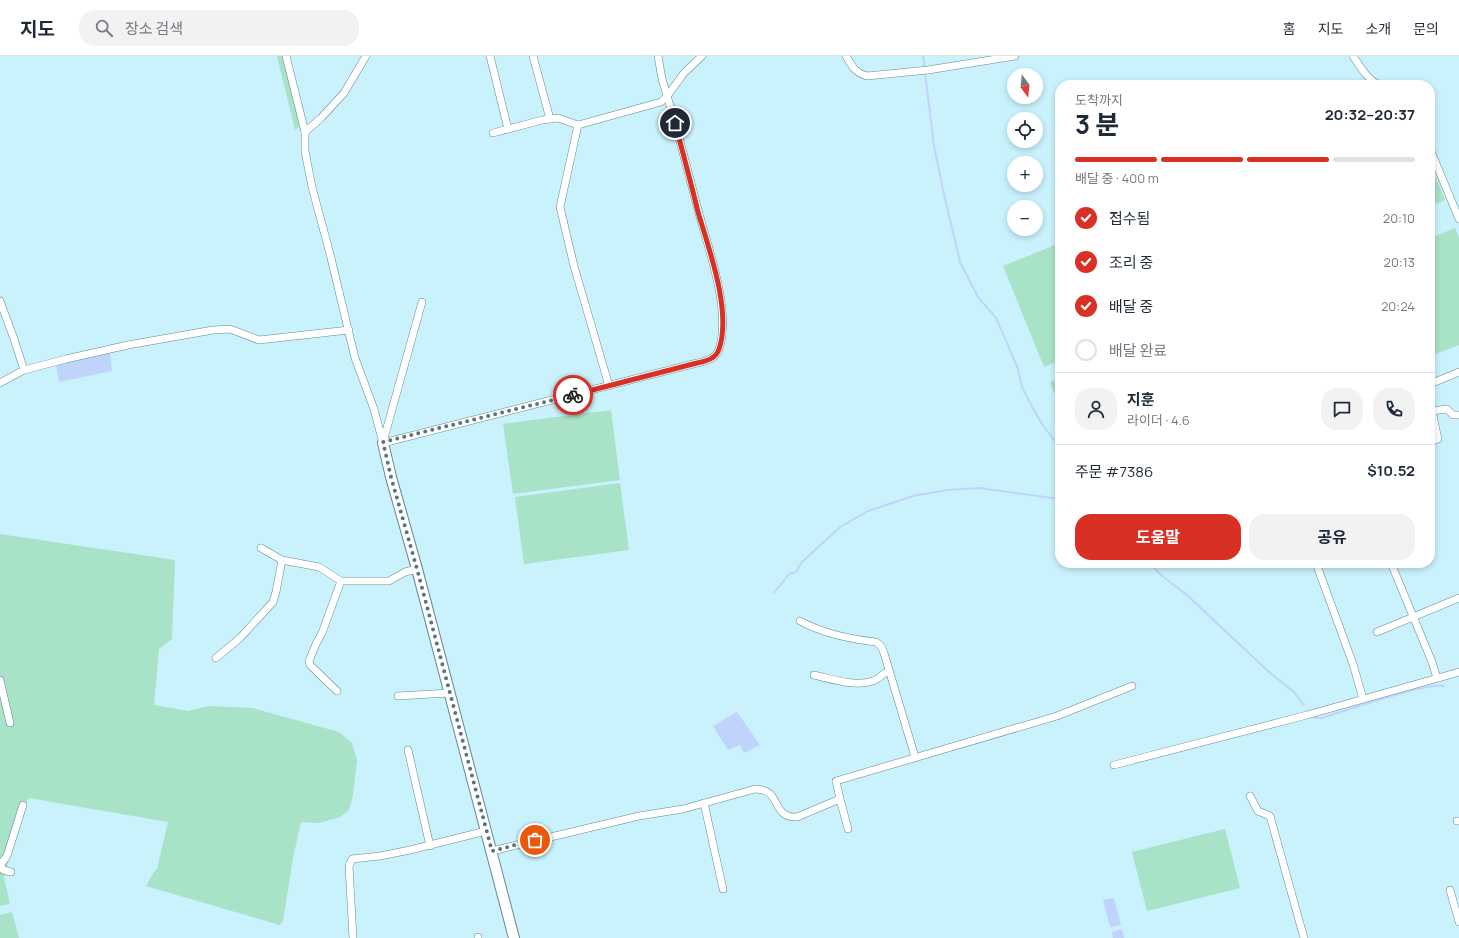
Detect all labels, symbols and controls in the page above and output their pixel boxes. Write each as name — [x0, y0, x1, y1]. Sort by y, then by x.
search box — [79, 10, 359, 46]
text: 지도 — [20, 16, 55, 42]
icon: search — [93, 17, 115, 39]
text: 장소 검색 — [125, 18, 183, 39]
text: 홈 — [1283, 19, 1296, 38]
text: 지도 — [1318, 19, 1343, 38]
text: 소개 — [1365, 19, 1391, 38]
text: 문의 — [1413, 19, 1439, 38]
north arrow — [1007, 68, 1043, 104]
map controls — [1007, 68, 1043, 236]
text: 도착까지 — [1075, 91, 1123, 109]
text: 20:32–20:37 — [1325, 104, 1415, 125]
pin — [658, 106, 692, 140]
text: 3 분 — [1075, 106, 1119, 142]
icon: home — [664, 112, 686, 134]
button: locate — [1007, 112, 1043, 148]
button: + — [1007, 156, 1043, 192]
text: 배달 중 · 400 m — [1075, 169, 1159, 187]
button: − — [1007, 200, 1043, 236]
icon: check — [1075, 207, 1097, 229]
text: 접수됨 — [1109, 208, 1150, 229]
text: 20:10 — [1383, 209, 1415, 227]
icon: check — [1075, 251, 1097, 273]
text: 조리 중 — [1109, 252, 1153, 273]
text: 20:13 — [1384, 253, 1415, 271]
icon: check — [1075, 295, 1097, 317]
text: 배달 중 — [1109, 296, 1153, 317]
text: 20:24 — [1381, 297, 1415, 315]
text: 배달 완료 — [1109, 340, 1167, 361]
courier — [553, 375, 593, 415]
icon: bike — [562, 384, 584, 406]
button: person — [1075, 388, 1117, 430]
button: chat — [1321, 388, 1363, 430]
button: phone — [1373, 388, 1415, 430]
text: 지훈 — [1127, 389, 1155, 410]
text: 라이더 · 4.6 — [1127, 411, 1190, 429]
text: $10.52 — [1367, 460, 1415, 481]
text: 주문 #7386 — [1075, 461, 1153, 482]
button: 도움말 — [1075, 514, 1241, 560]
button: 공유 — [1249, 514, 1415, 560]
pin — [518, 823, 552, 857]
icon: bag — [524, 829, 546, 851]

